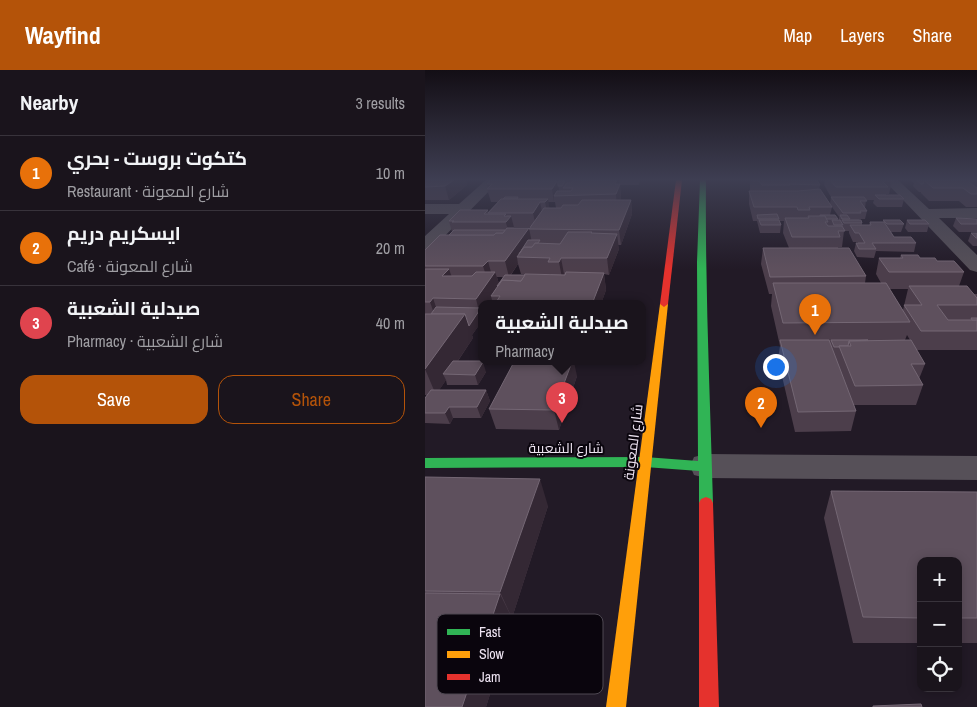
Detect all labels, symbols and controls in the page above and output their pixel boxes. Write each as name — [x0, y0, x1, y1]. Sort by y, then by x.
text: Wayfind — [25, 19, 101, 51]
text: Map — [784, 23, 812, 48]
text: Layers — [840, 23, 885, 48]
text: Share — [913, 23, 952, 48]
text: Nearby — [20, 88, 78, 117]
text: 3 results — [355, 92, 405, 114]
text: كتكوت بروست - بحري — [67, 145, 247, 171]
text: 1 — [32, 162, 40, 184]
text: 10 m — [376, 162, 405, 184]
text: Restaurant · شارع المعونة — [67, 180, 229, 202]
text: ايسكريم دريم — [67, 220, 181, 246]
text: 2 — [32, 237, 40, 259]
text: 20 m — [376, 237, 405, 259]
text: Café · شارع المعونة — [67, 255, 193, 277]
pin: 1 — [799, 294, 831, 335]
text: صيدلية الشعبية — [67, 295, 200, 321]
popup — [478, 300, 646, 365]
text: صيدلية الشعبية — [495, 309, 629, 335]
text: 3 — [32, 312, 40, 334]
text: 40 m — [376, 312, 405, 334]
text: Pharmacy · شارع الشعبية — [67, 330, 223, 352]
text: Pharmacy — [495, 340, 554, 362]
your location — [763, 354, 789, 380]
button: Save — [20, 375, 208, 424]
button: Share — [218, 375, 405, 424]
pin: 3 — [546, 382, 578, 423]
pin: 2 — [745, 387, 777, 428]
street label: شارع المعونة — [619, 403, 647, 481]
street label: شارع الشعبية — [528, 439, 604, 457]
map controls — [917, 557, 962, 692]
button: + — [917, 557, 962, 602]
button: − — [917, 602, 962, 647]
legend — [437, 614, 603, 694]
text: Fast — [479, 623, 501, 641]
text: Slow — [479, 645, 505, 663]
button: locate — [917, 647, 962, 692]
text: Jam — [479, 668, 501, 686]

